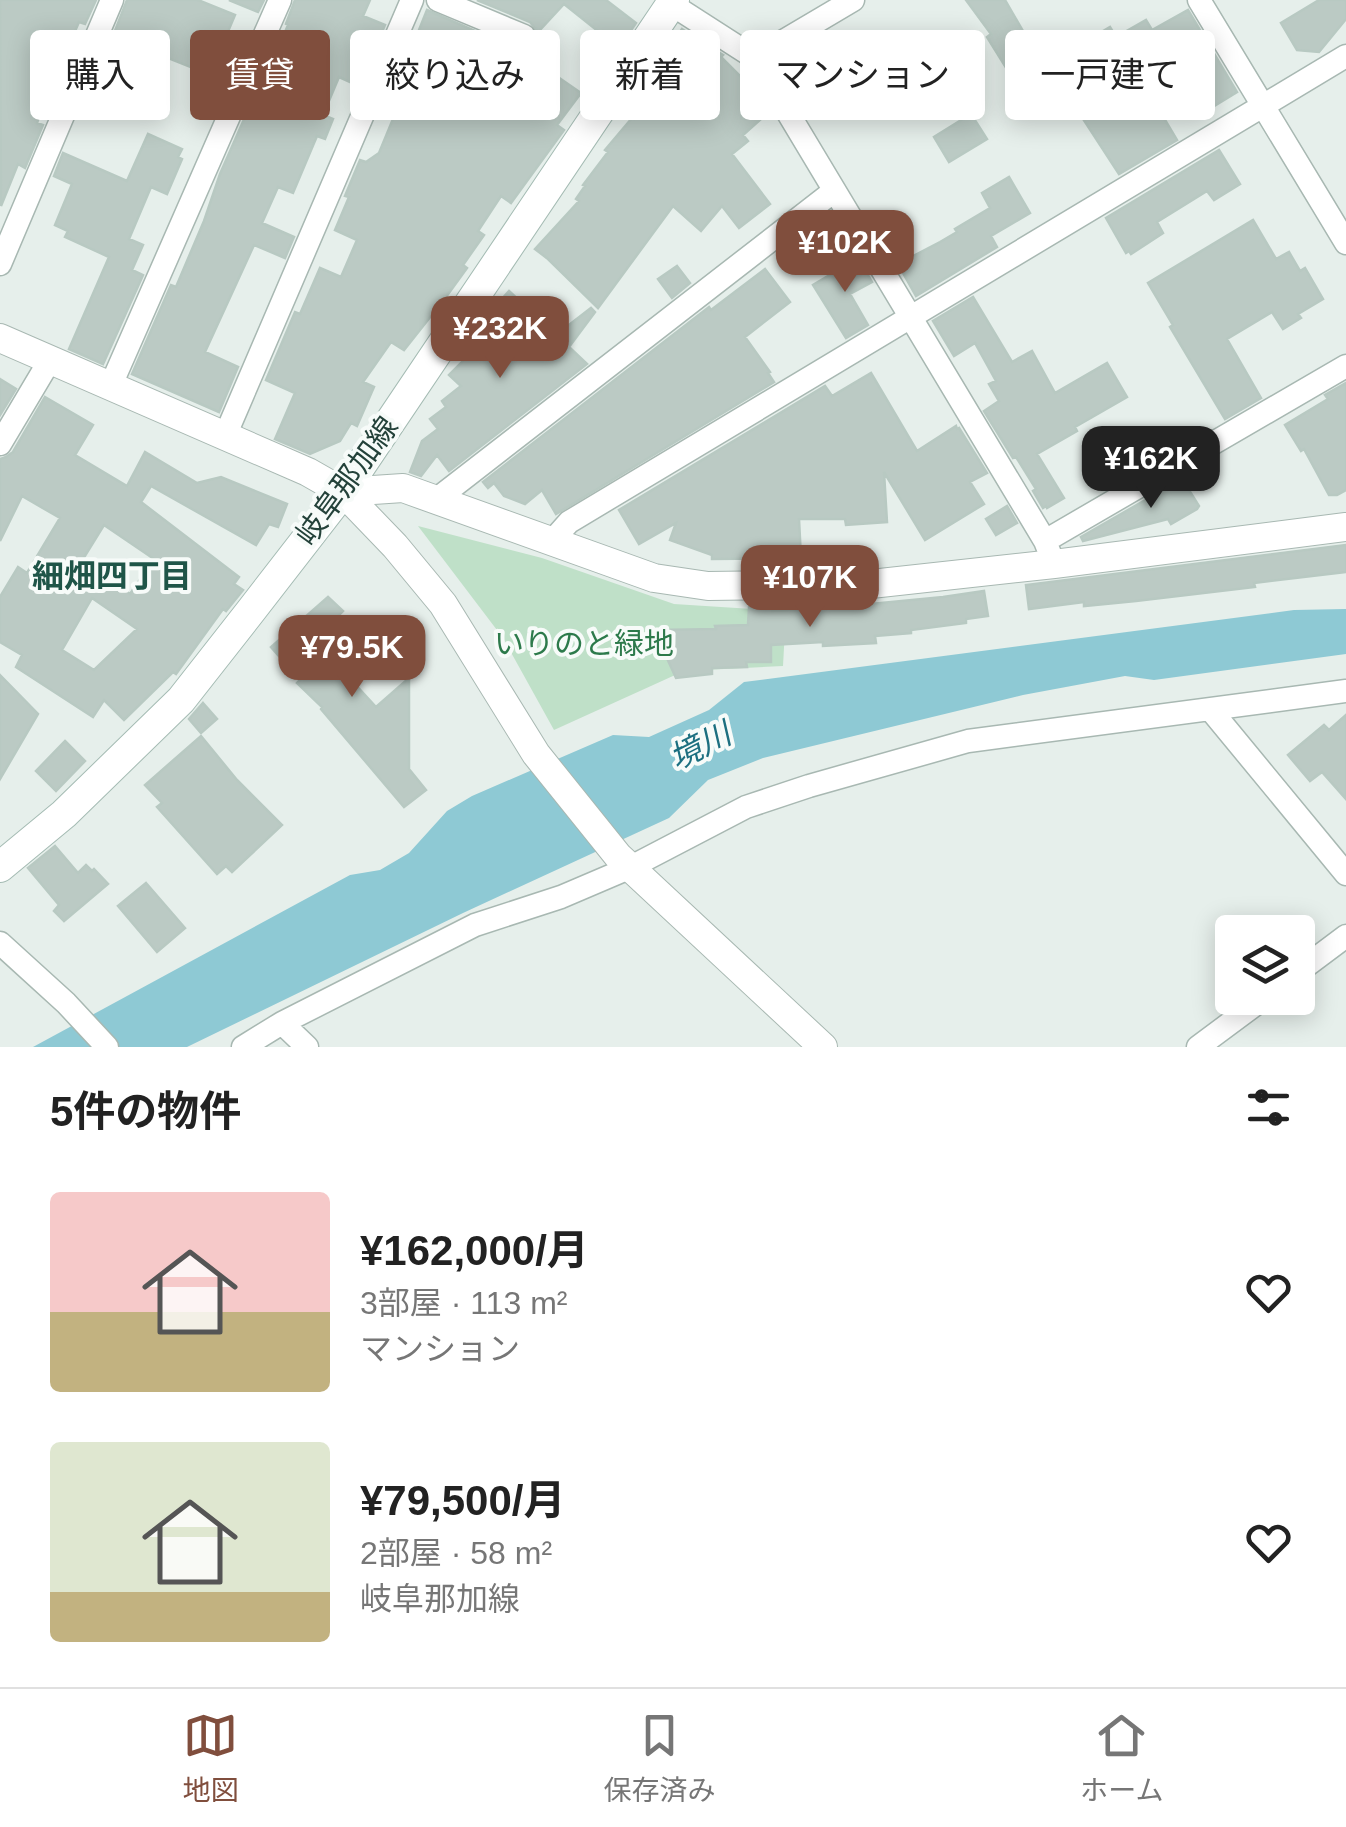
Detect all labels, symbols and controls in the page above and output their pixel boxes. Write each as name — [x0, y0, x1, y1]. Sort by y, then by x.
chip: 購入 — [30, 30, 170, 120]
chip: 賃貸 — [190, 30, 330, 120]
chip: 絞り込み — [350, 30, 560, 120]
chip: 新着 — [580, 30, 720, 120]
chip: マンション — [740, 30, 985, 120]
chip: 一戸建て — [1005, 30, 1215, 120]
pin: ¥102K — [775, 210, 915, 295]
text: ¥102K — [798, 224, 892, 260]
pin: ¥232K — [430, 296, 570, 381]
text: ¥232K — [453, 310, 547, 346]
street label: 岐阜那加線 — [289, 410, 404, 551]
pin: ¥162K — [1081, 426, 1221, 511]
text: ¥162K — [1104, 440, 1198, 476]
pin: ¥107K — [740, 545, 880, 630]
district label: 細畑四丁目 — [32, 558, 192, 594]
text: ¥107K — [763, 559, 857, 595]
pin: ¥79.5K — [271, 615, 433, 700]
park label: いりのと緑地 — [494, 627, 674, 660]
text: ¥79.5K — [300, 629, 404, 665]
water label: 境川 — [663, 714, 739, 777]
map controls — [1215, 915, 1315, 1015]
button: layers — [1215, 915, 1315, 1015]
icon: filters — [1241, 1080, 1296, 1135]
text: 5件の物件 — [50, 1088, 241, 1135]
text: ¥162,000/月 — [360, 1227, 589, 1274]
icon: home — [130, 1232, 250, 1352]
icon: heart — [1241, 1265, 1296, 1320]
text: 3部屋 · 113 m² — [360, 1285, 567, 1321]
text: マンション — [360, 1331, 520, 1367]
text: ¥79,500/月 — [360, 1477, 566, 1524]
icon: home — [130, 1482, 250, 1602]
icon: heart — [1241, 1515, 1296, 1570]
text: 2部屋 · 58 m² — [360, 1535, 552, 1571]
text: 岐阜那加線 — [360, 1581, 520, 1617]
tab: 地図 — [182, 1708, 238, 1808]
tab: 保存済み — [603, 1708, 715, 1808]
tab: ホーム — [1080, 1708, 1164, 1808]

